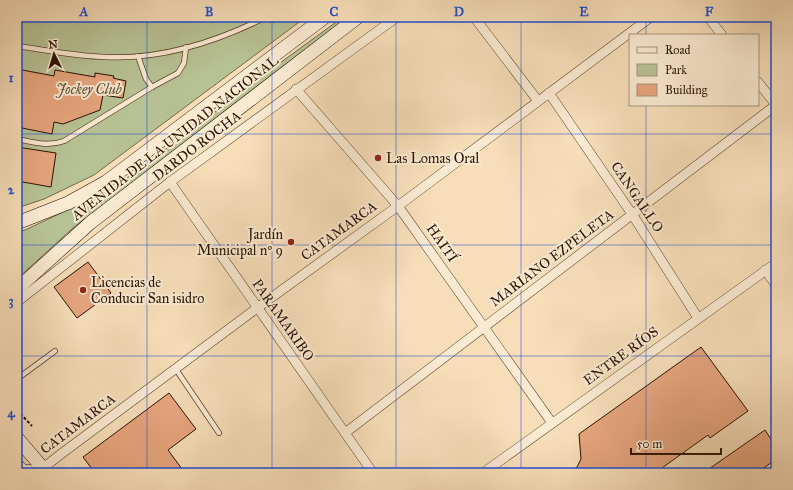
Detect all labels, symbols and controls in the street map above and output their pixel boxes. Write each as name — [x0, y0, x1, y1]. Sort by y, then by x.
text: A — [79, 4, 89, 20]
text: B — [205, 4, 214, 20]
text: C — [330, 4, 339, 20]
text: D — [454, 4, 464, 20]
text: E — [579, 4, 589, 20]
text: F — [705, 4, 714, 20]
north arrow — [34, 34, 74, 74]
legend — [629, 34, 759, 106]
text: N — [48, 38, 59, 51]
text: Road — [665, 43, 691, 57]
street label: AVENIDA DE LA UNIDAD NACIONAL — [67, 52, 282, 225]
text: Park — [665, 63, 687, 77]
text: 1 — [8, 70, 14, 86]
park label: Jockey Club — [55, 81, 123, 98]
text: Building — [665, 83, 708, 98]
street label: DARDO ROCHA — [150, 107, 245, 185]
place label: Las Lomas Oral — [386, 150, 479, 167]
marker: Las Lomas Oral — [373, 153, 383, 163]
street label: CANGALLO — [607, 158, 667, 236]
text: 2 — [8, 182, 15, 198]
street label: CATAMARCA — [298, 197, 381, 264]
street label: MARIANO EZPELETA — [487, 206, 618, 310]
street label: HAITÍ — [423, 219, 464, 266]
place label: Jardín Municipal nº 9 — [197, 226, 283, 259]
marker: Jardín Municipal nº 9 — [286, 237, 296, 247]
place label: Licencias de Conducir San isidro — [91, 274, 204, 307]
street label: PARAMARIBO — [249, 276, 317, 364]
marker: Licencias de Conducir San isidro — [78, 285, 88, 295]
text: 3 — [8, 293, 14, 309]
street label: ENTRE RÍOS — [579, 321, 662, 389]
street label: CATAMARCA — [37, 390, 119, 458]
text: 4 — [7, 405, 15, 421]
scale bar — [631, 430, 721, 456]
text: 50 m — [637, 437, 662, 451]

